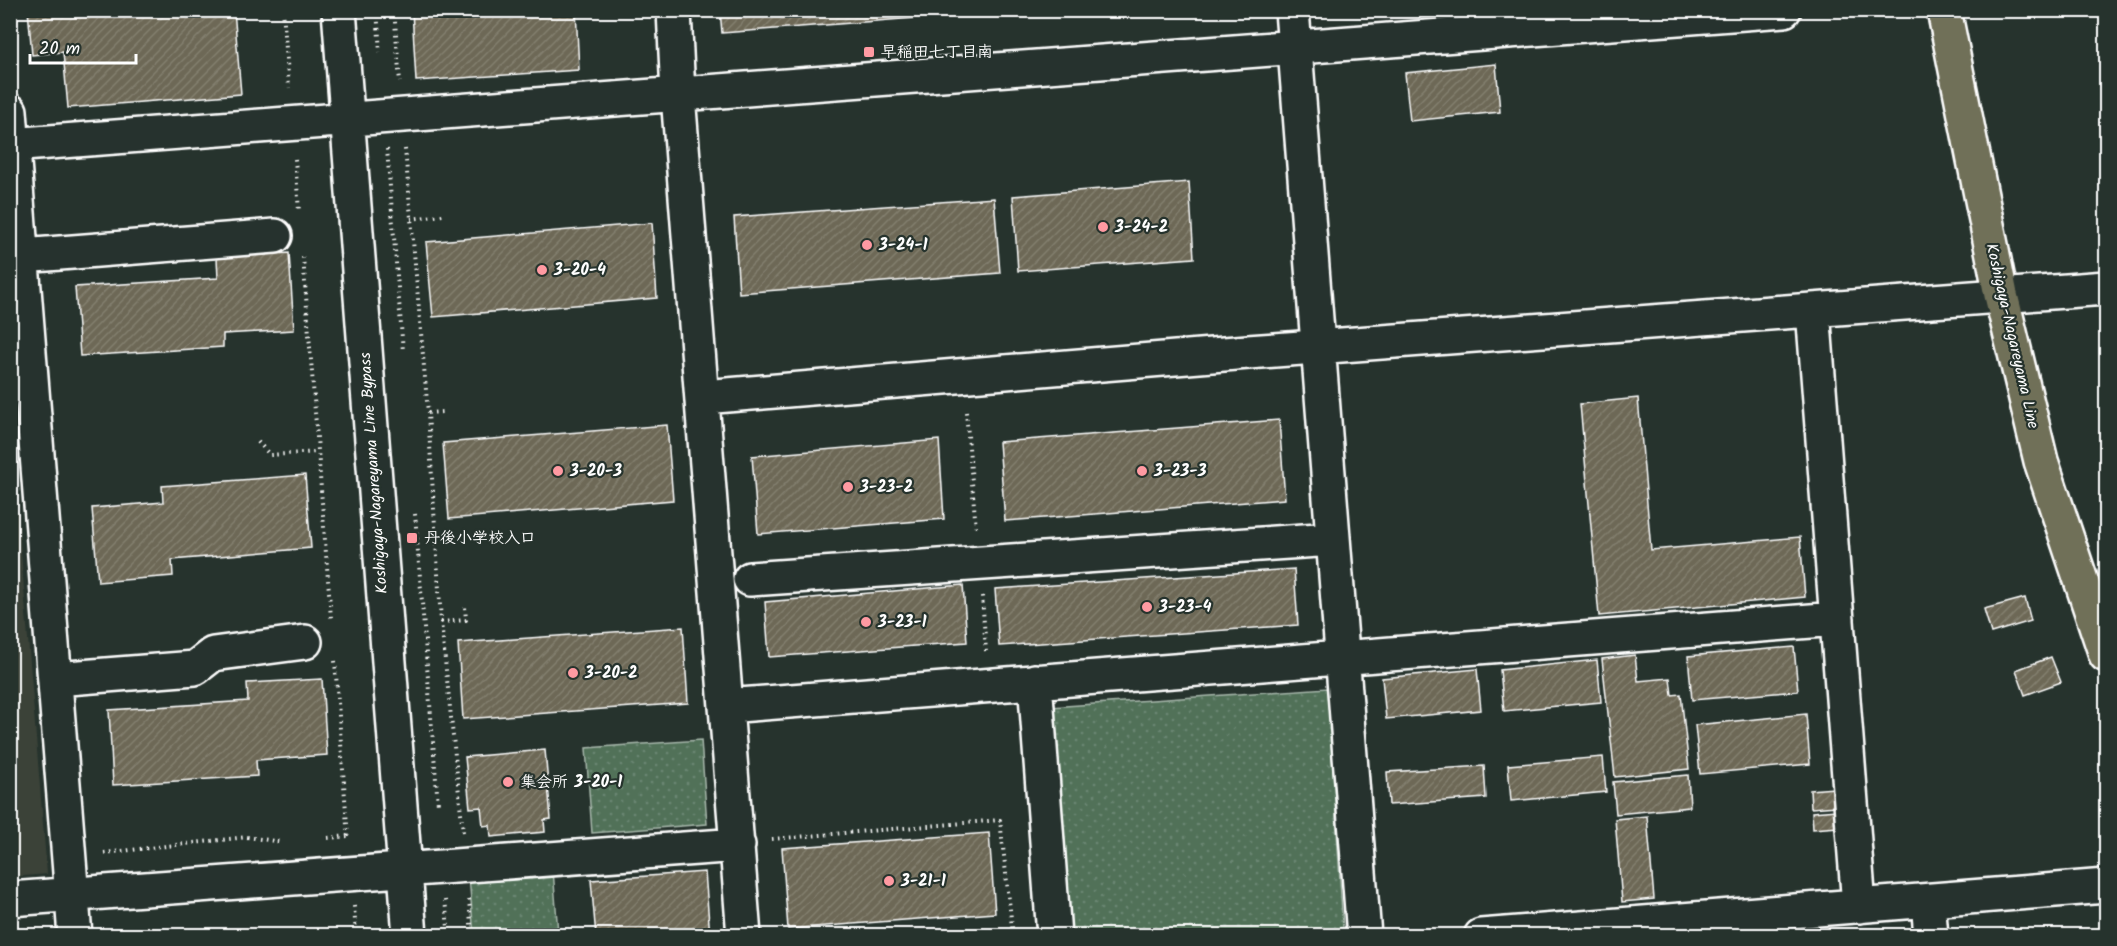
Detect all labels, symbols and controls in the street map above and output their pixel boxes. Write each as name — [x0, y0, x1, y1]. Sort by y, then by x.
scale bar — [30, 27, 136, 65]
text: 20 m — [39, 35, 80, 64]
place label: 早稲田七丁目南 — [881, 40, 993, 65]
marker: 早稲田七丁目南 — [862, 45, 876, 59]
place label: 3-24-2 — [1114, 215, 1168, 240]
marker: 3-24-2 — [1096, 220, 1110, 234]
place label: 3-24-1 — [878, 233, 928, 258]
marker: 3-24-1 — [860, 238, 874, 252]
street label: Koshigaya-Nagareyama Line — [1979, 241, 2045, 431]
place label: 3-20-4 — [553, 258, 606, 283]
marker: 3-20-4 — [535, 263, 549, 277]
street label: Koshigaya-Nagareyama Line Bypass — [353, 351, 395, 595]
place label: 3-20-3 — [569, 459, 622, 484]
place label: 3-23-3 — [1153, 459, 1207, 484]
marker: 3-20-3 — [551, 464, 565, 478]
marker: 3-23-3 — [1135, 464, 1149, 478]
place label: 3-23-2 — [859, 475, 913, 500]
marker: 3-23-2 — [841, 480, 855, 494]
place label: 丹後小学校入口 — [424, 526, 536, 551]
marker: 丹後小学校入口 — [405, 531, 419, 545]
place label: 3-23-4 — [1158, 595, 1212, 620]
marker: 3-23-4 — [1140, 600, 1154, 614]
place label: 3-23-1 — [877, 610, 927, 635]
marker: 3-23-1 — [859, 615, 873, 629]
place label: 3-20-2 — [584, 661, 638, 686]
marker: 3-20-2 — [566, 666, 580, 680]
place label: 集会所 3-20-1 — [520, 770, 622, 795]
marker: 集会所 3-20-1 — [501, 775, 515, 789]
place label: 3-21-1 — [900, 869, 946, 894]
marker: 3-21-1 — [882, 874, 896, 888]

